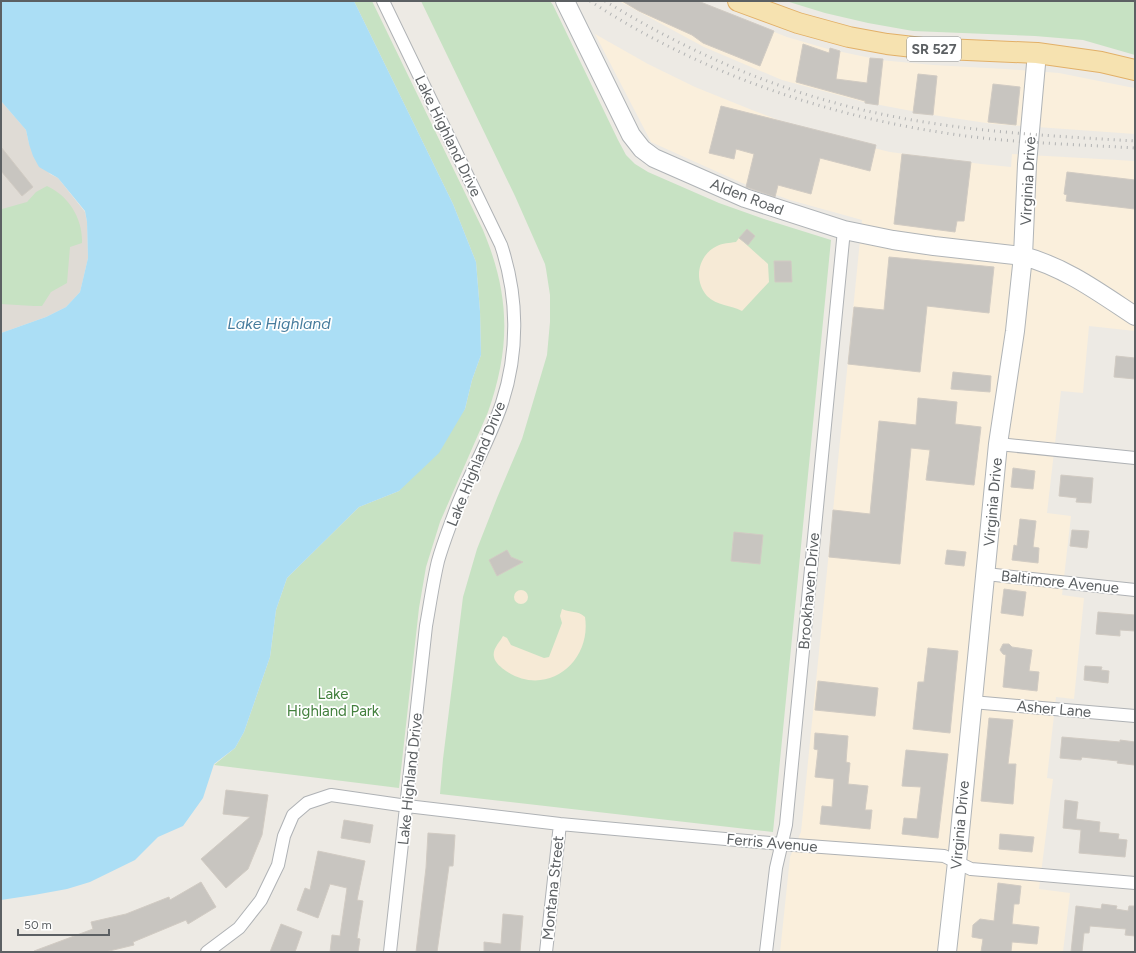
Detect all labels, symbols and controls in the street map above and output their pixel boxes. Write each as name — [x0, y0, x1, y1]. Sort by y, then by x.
road number: SR 527 — [907, 37, 961, 61]
street label: Lake Highland Drive — [411, 72, 485, 200]
street label: Virginia Drive — [1017, 136, 1039, 226]
street label: Alden Road — [708, 175, 786, 219]
water label: Lake Highland — [227, 314, 331, 333]
street label: Lake Highland Drive — [443, 399, 509, 529]
street label: Virginia Drive — [980, 457, 1006, 547]
street label: Brookhaven Drive — [795, 532, 823, 650]
street label: Baltimore Avenue — [1000, 567, 1120, 597]
park label: Lake Highland Park — [287, 685, 380, 720]
street label: Asher Lane — [1016, 697, 1092, 721]
street label: Lake Highland Drive — [394, 712, 426, 846]
street label: Virginia Drive — [947, 780, 973, 870]
street label: Ferris Avenue — [726, 830, 818, 856]
street label: Montana Street — [539, 835, 567, 941]
scale bar — [18, 911, 109, 937]
text: 50 m — [24, 918, 52, 932]

